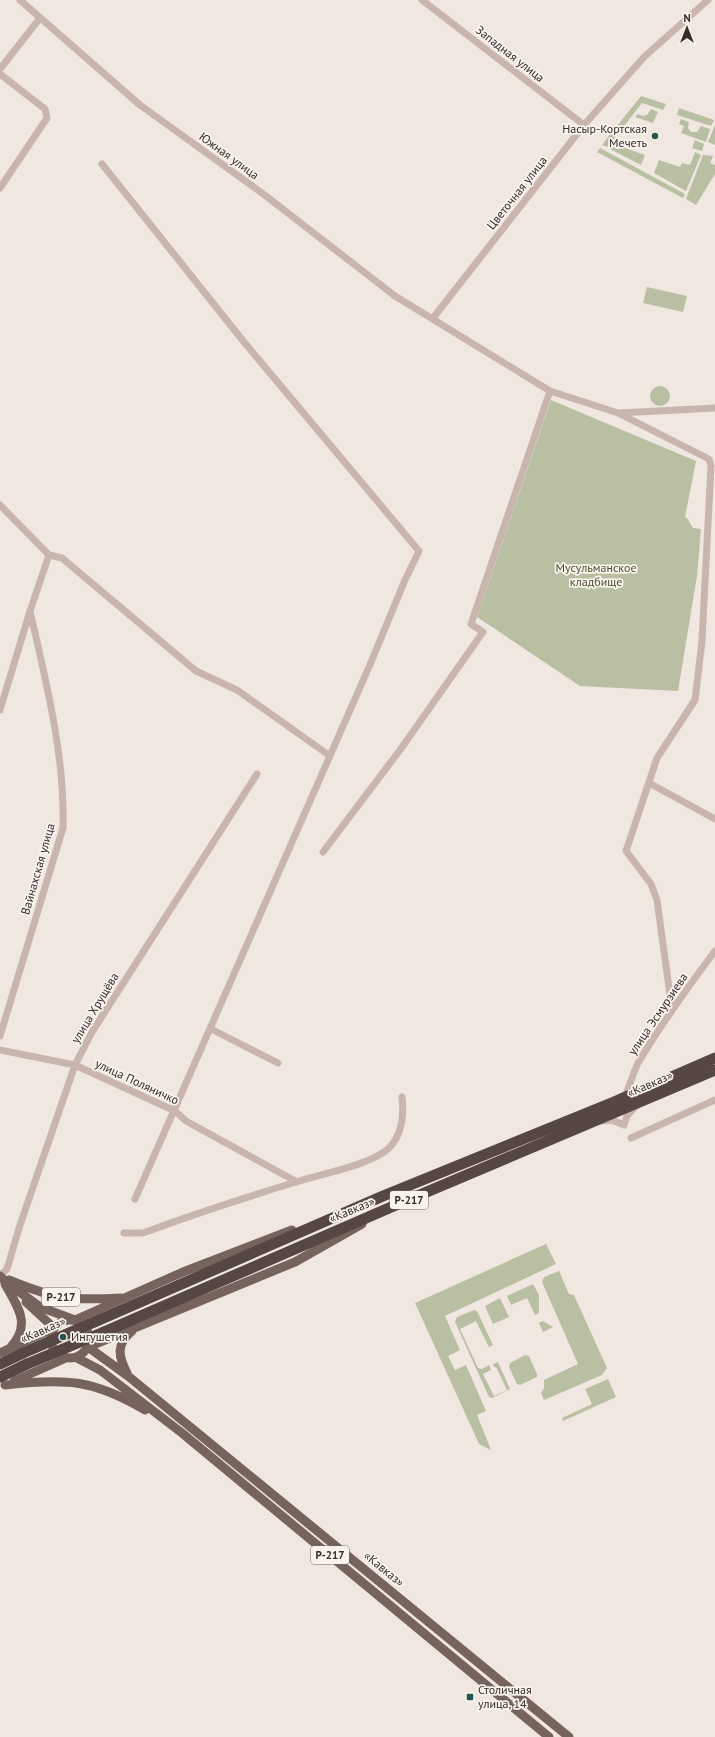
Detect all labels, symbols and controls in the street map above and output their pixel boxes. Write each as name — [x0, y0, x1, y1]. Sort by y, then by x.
north arrow — [667, 8, 707, 48]
text: N — [683, 11, 691, 25]
street label: Западная улица — [473, 22, 548, 85]
place label: Насыр-Кортская Мечеть — [562, 121, 647, 150]
street label: Южная улица — [196, 129, 262, 182]
marker: Насыр-Кортская Мечеть — [650, 131, 660, 141]
street label: Цветочная улица — [483, 153, 550, 232]
park label: Мусульманское кладбище — [555, 560, 637, 589]
street label: Вайнахская улица — [17, 821, 58, 916]
street label: улица Хрущёва — [68, 970, 122, 1046]
street label: улица Эсмурзиева — [625, 970, 691, 1058]
street label: улица Поляничко — [93, 1056, 181, 1108]
street label: «Кавказ» — [625, 1067, 675, 1100]
road number: Р-217 — [390, 1191, 428, 1209]
street label: «Кавказ» — [327, 1193, 377, 1226]
road number: Р-217 — [42, 1288, 80, 1306]
street label: «Кавказ» — [18, 1313, 68, 1346]
place label: Ингушетия — [71, 1329, 128, 1344]
marker: Ингушетия — [58, 1332, 68, 1342]
road number: Р-217 — [311, 1546, 349, 1564]
street label: «Кавказ» — [361, 1548, 408, 1590]
place label: Столичная улица, 14 — [478, 1682, 532, 1711]
marker: Столичная улица, 14 — [465, 1692, 475, 1702]

